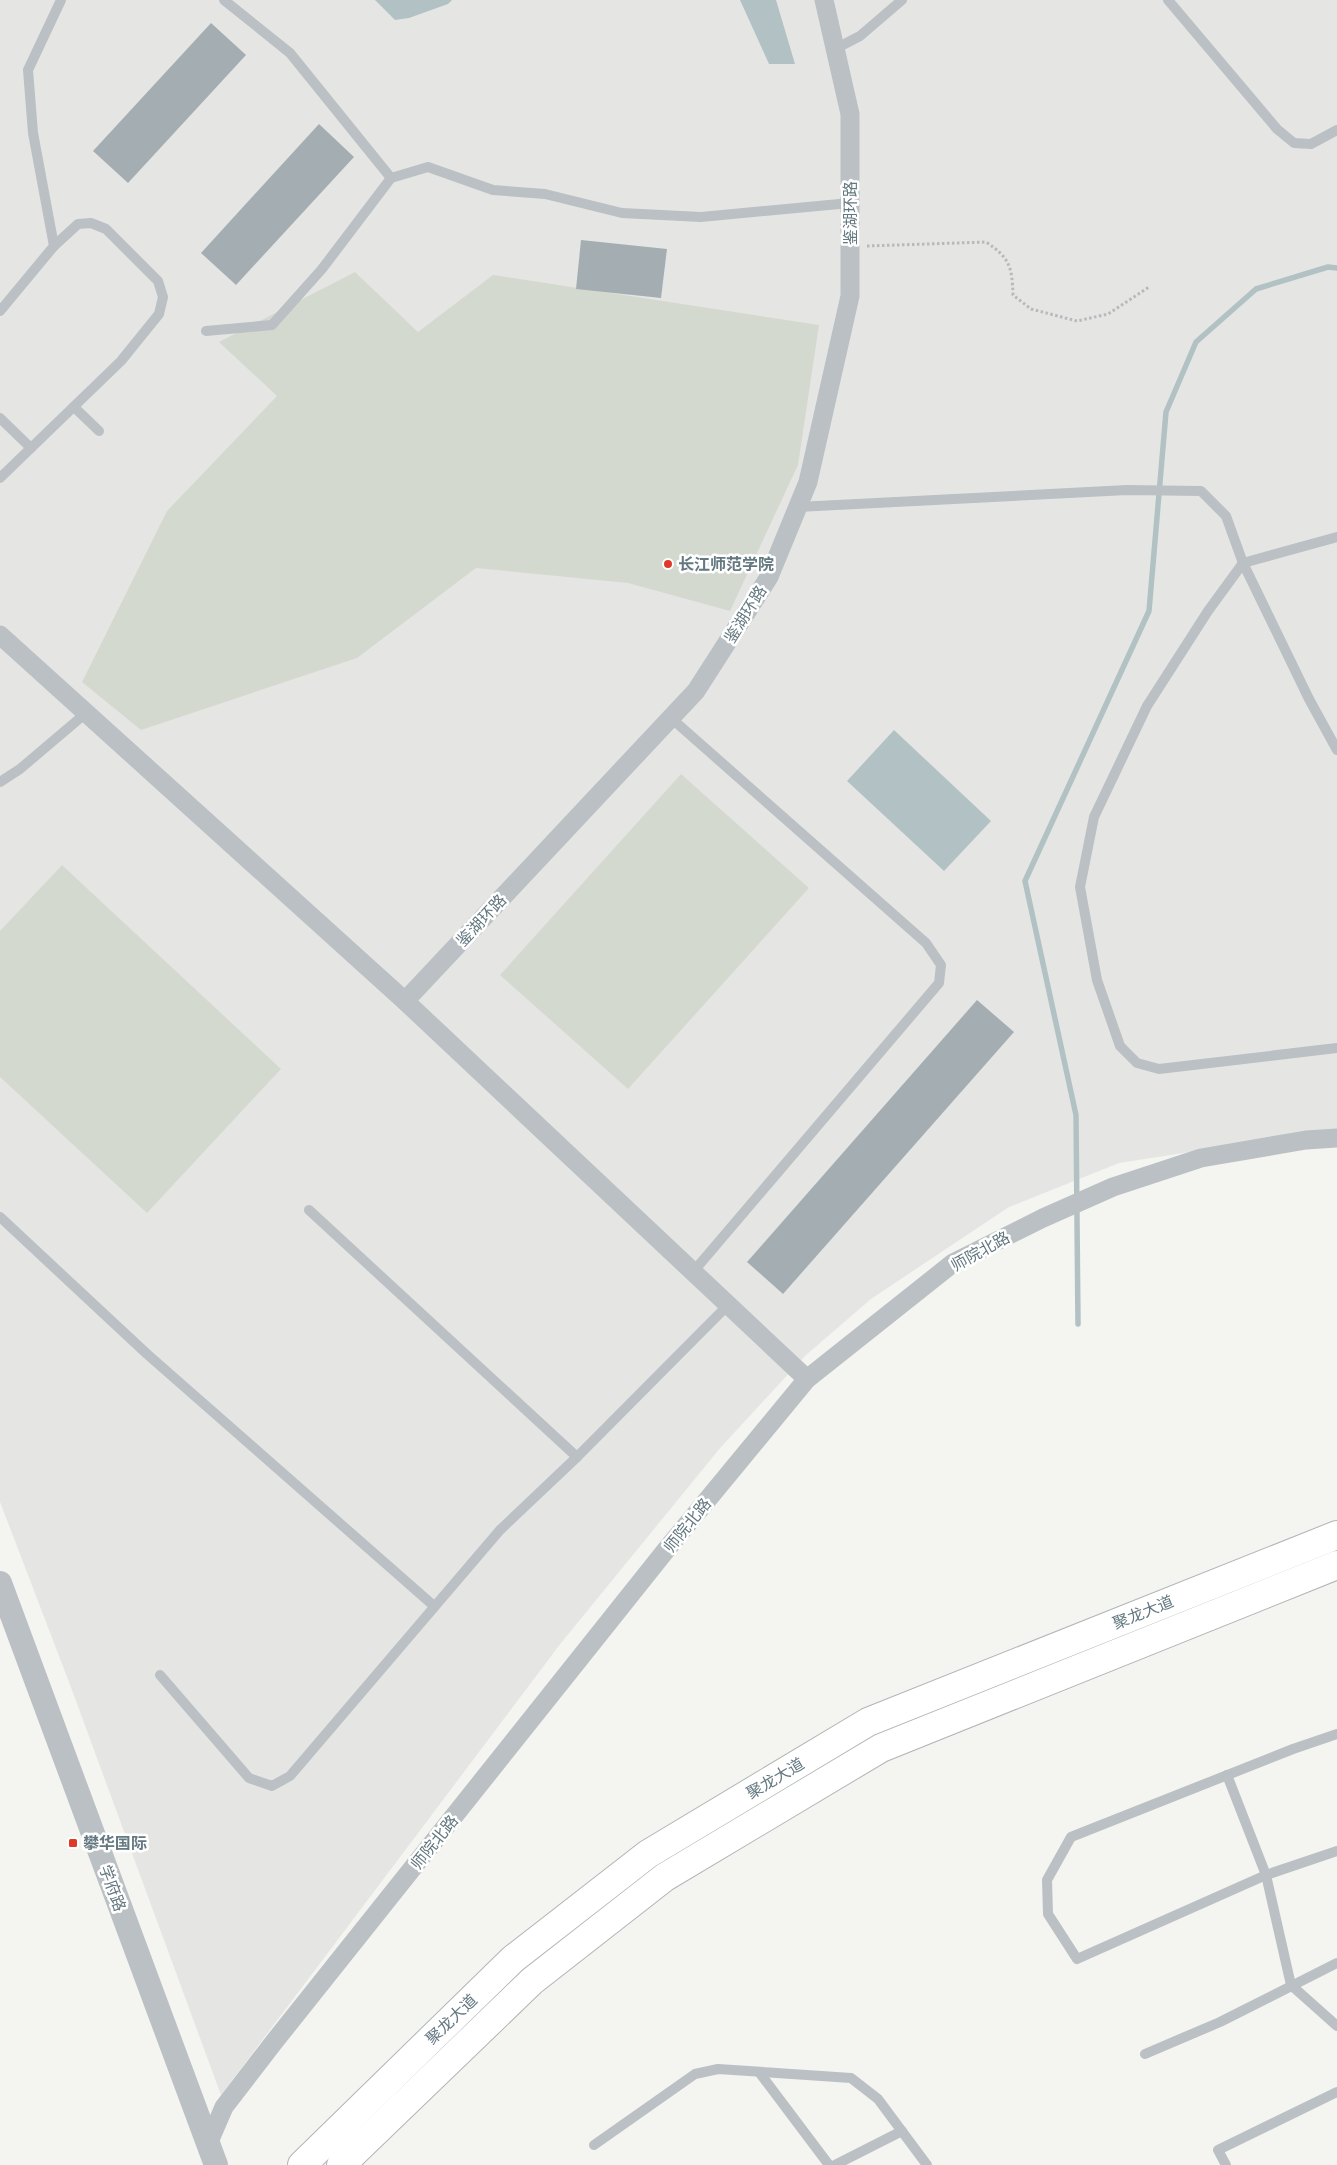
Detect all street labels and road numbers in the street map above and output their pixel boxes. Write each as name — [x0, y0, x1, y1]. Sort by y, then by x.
street label: 鉴湖环路 — [840, 181, 859, 245]
street label: 鉴湖环路 — [720, 582, 770, 646]
street label: 鉴湖环路 — [452, 890, 509, 950]
street label: 师院北路 — [947, 1227, 1012, 1274]
street label: 师院北路 — [659, 1494, 714, 1556]
street label: 聚龙大道 — [1110, 1591, 1176, 1632]
street label: 聚龙大道 — [742, 1753, 807, 1802]
street label: 师院北路 — [406, 1811, 461, 1873]
street label: 学府路 — [96, 1862, 131, 1914]
street label: 聚龙大道 — [421, 1990, 480, 2048]

